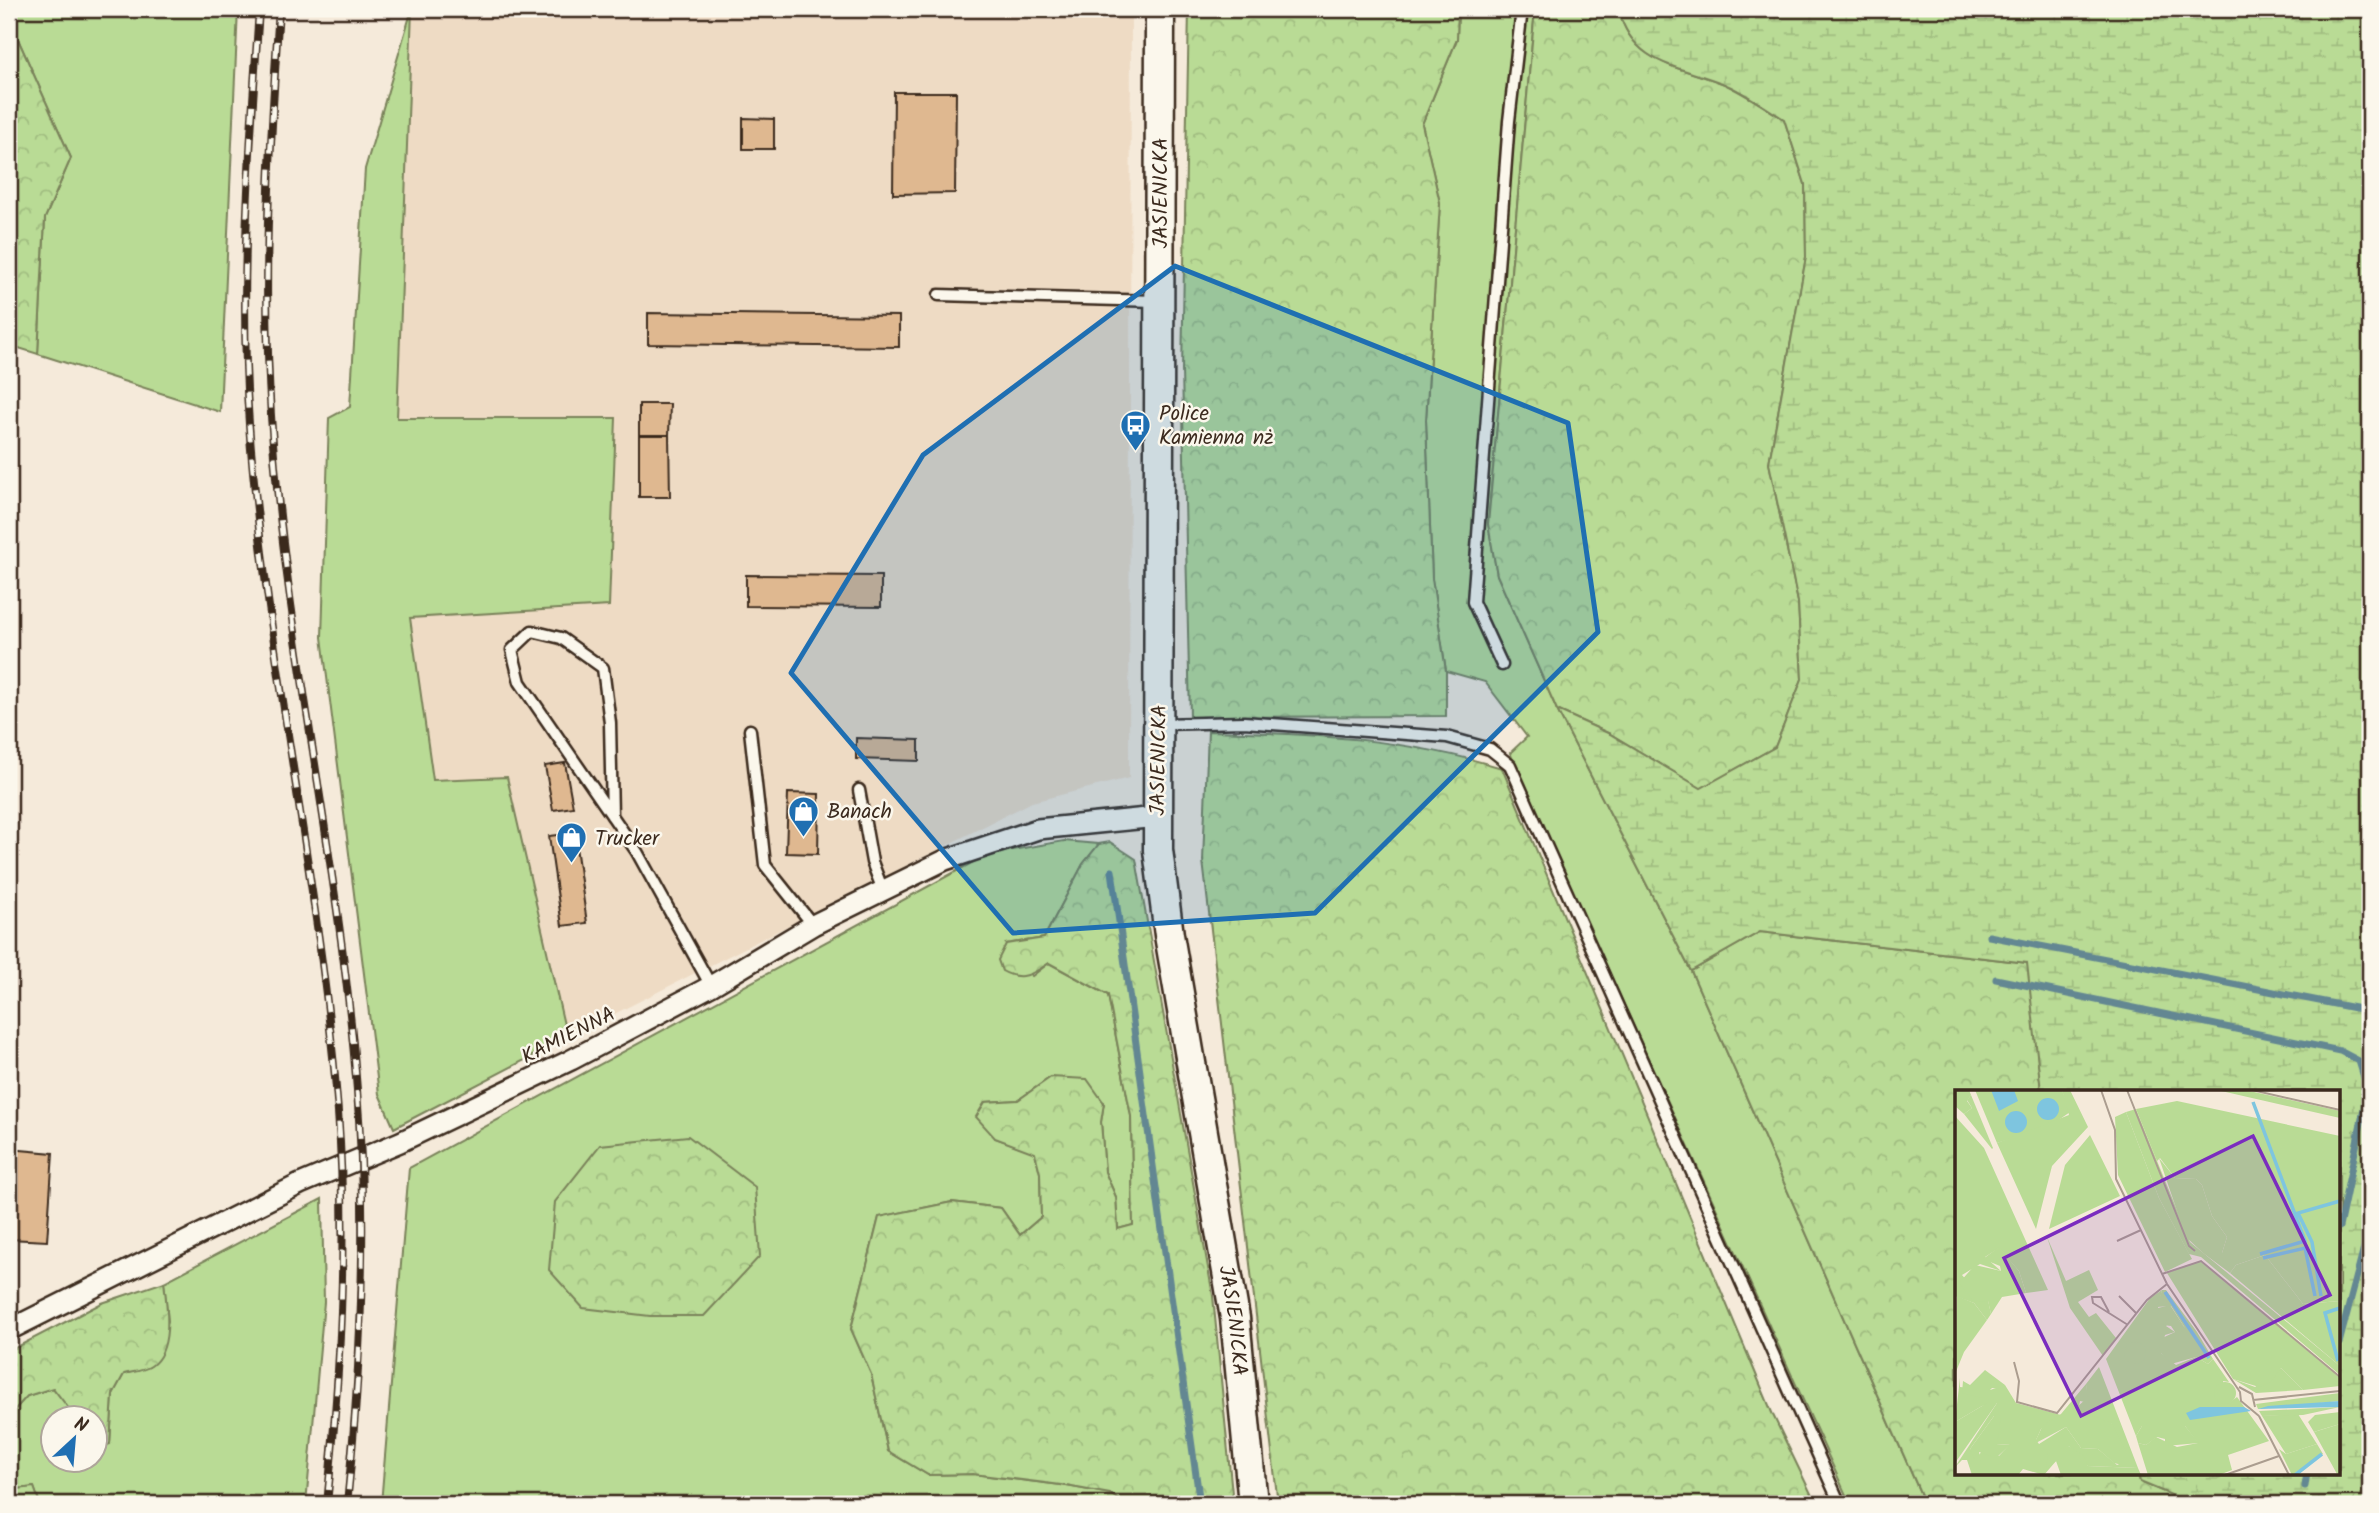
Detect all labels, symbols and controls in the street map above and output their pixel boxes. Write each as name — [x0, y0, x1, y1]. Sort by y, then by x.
street label: JASIENICKA — [1145, 137, 1178, 249]
place label: Police Kamienna nż — [1159, 398, 1273, 455]
bus stop icon: Police Kamienna nż — [1119, 408, 1153, 452]
street label: JASIENICKA — [1142, 704, 1177, 816]
shop icon: Banach — [787, 794, 821, 838]
place label: Banach — [827, 796, 892, 829]
shop icon: Trucker — [555, 821, 589, 865]
place label: Trucker — [595, 823, 660, 856]
street label: KAMIENNA — [516, 999, 622, 1074]
inset map — [1955, 1090, 2340, 1474]
street label: JASIENICKA — [1208, 1263, 1256, 1378]
north arrow — [38, 1404, 108, 1474]
text: N — [69, 1409, 93, 1442]

